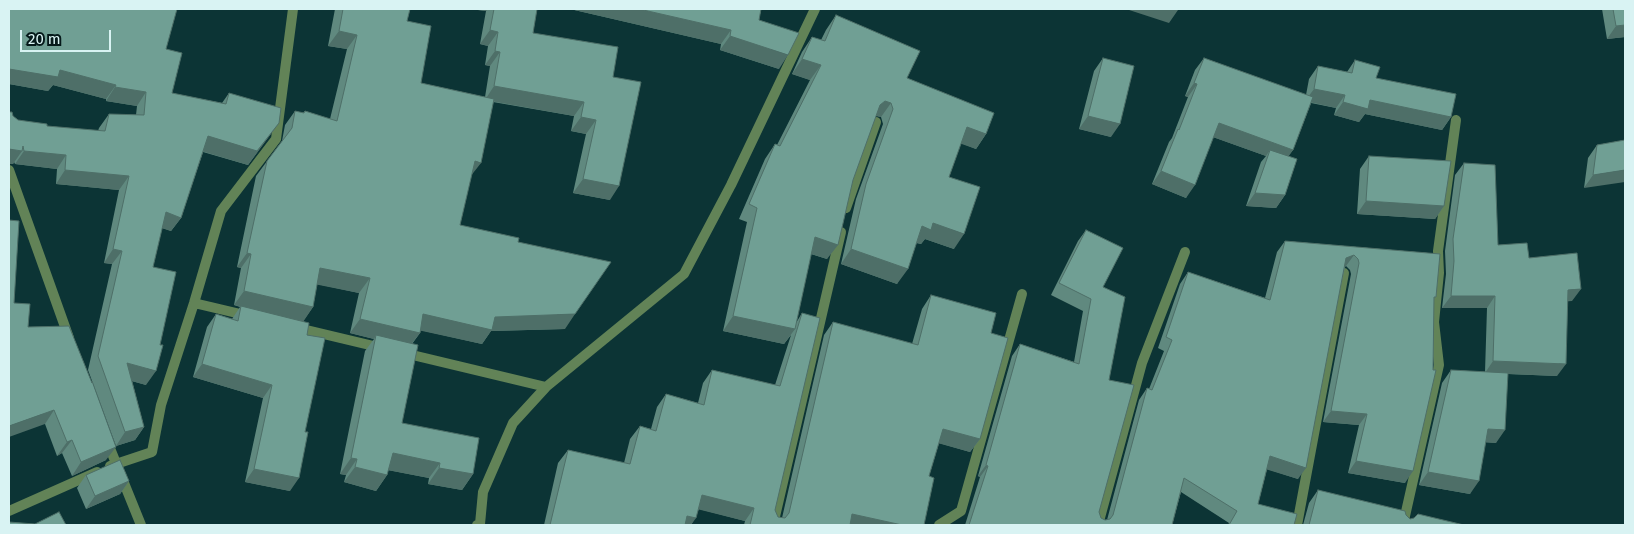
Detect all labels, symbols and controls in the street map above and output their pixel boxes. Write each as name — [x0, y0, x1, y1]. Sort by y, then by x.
scale bar — [22, 20, 114, 52]
text: 20 m — [28, 30, 61, 48]

